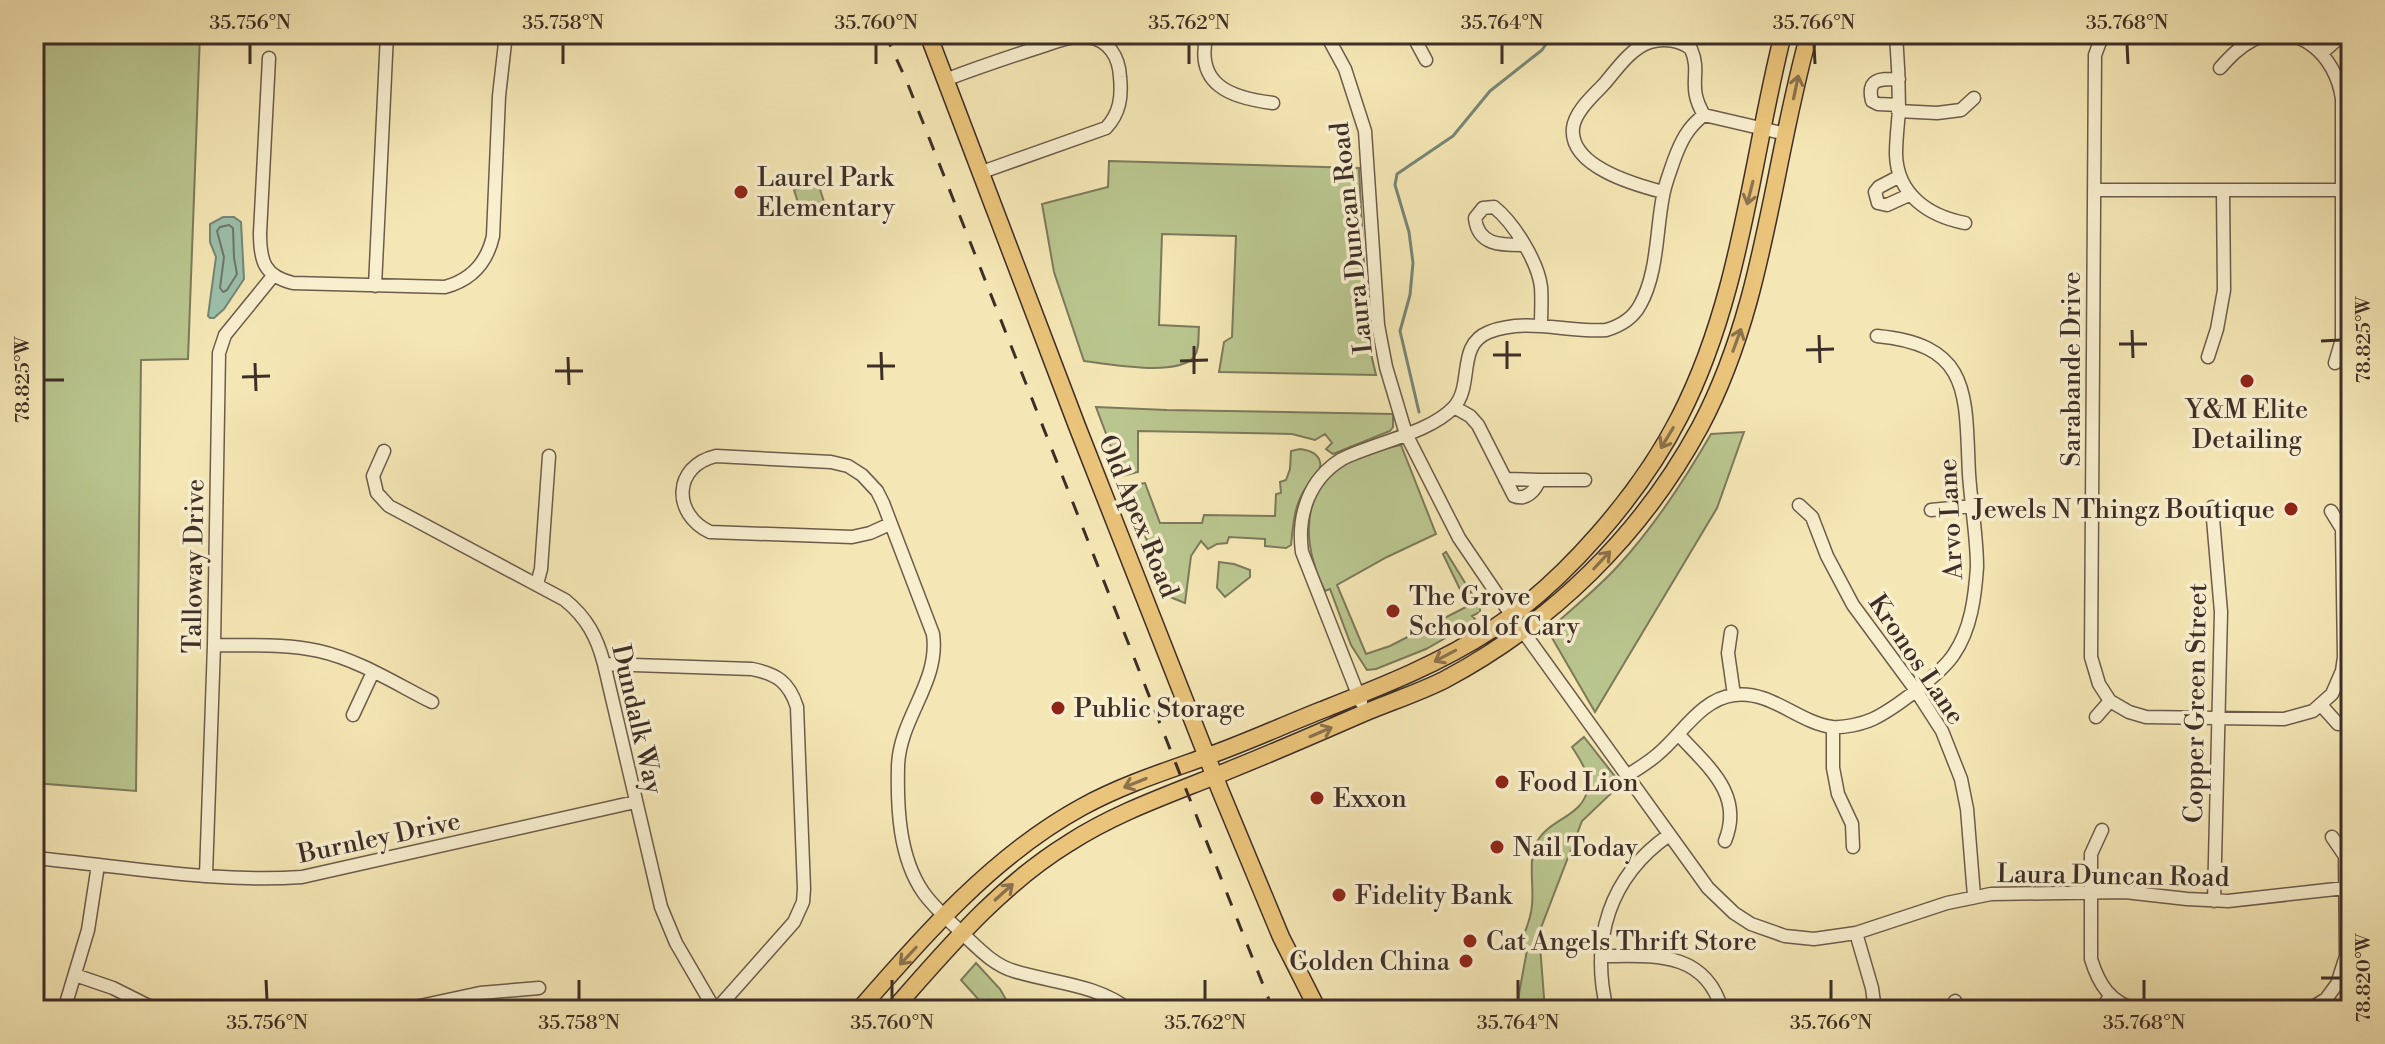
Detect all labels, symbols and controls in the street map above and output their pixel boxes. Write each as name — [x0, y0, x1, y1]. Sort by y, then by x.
text: 35.756°N — [209, 11, 291, 36]
text: 35.758°N — [522, 11, 604, 36]
text: 35.760°N — [834, 11, 918, 36]
text: 35.762°N — [1148, 11, 1230, 36]
text: 35.764°N — [1461, 11, 1543, 36]
text: 35.766°N — [1773, 11, 1855, 36]
text: 35.768°N — [2086, 11, 2168, 36]
one-way arrow — [1789, 75, 1804, 101]
street label: Laura Duncan Road — [1324, 120, 1380, 355]
place label: Laurel Park Elementary — [757, 162, 895, 224]
one-way arrow — [1742, 179, 1757, 205]
marker: Laurel Park Elementary — [732, 183, 750, 201]
street label: Sarabande Drive — [2056, 271, 2088, 467]
text: 78.825°W — [2352, 296, 2377, 383]
one-way arrow — [1731, 329, 1745, 353]
text: 78.825°W — [11, 336, 36, 423]
marker: Y&M Elite Detailing — [2238, 372, 2256, 390]
place label: Y&M Elite Detailing — [2184, 394, 2308, 456]
one-way arrow — [1659, 426, 1675, 449]
street label: Old Apex Road — [1091, 430, 1185, 603]
street label: Arvo Lane — [1932, 457, 1970, 581]
street label: Talloway Drive — [176, 478, 212, 654]
place label: Jewels N Thingz Boutique — [1972, 494, 2275, 526]
marker: Jewels N Thingz Boutique — [2282, 500, 2300, 518]
one-way arrow — [1593, 550, 1612, 570]
place label: The Grove School of Cary — [1409, 581, 1580, 643]
street label: Copper Green Street — [2178, 583, 2214, 823]
street label: Kronos Lane — [1861, 588, 1971, 731]
marker: The Grove School of Cary — [1384, 602, 1402, 620]
street label: Dundalk Way — [604, 641, 670, 798]
one-way arrow — [1434, 649, 1458, 665]
place label: Public Storage — [1074, 693, 1245, 725]
marker: Public Storage — [1049, 699, 1067, 717]
one-way arrow — [1308, 723, 1333, 738]
place label: Food Lion — [1518, 767, 1638, 799]
marker: Food Lion — [1493, 773, 1511, 791]
one-way arrow — [1123, 776, 1148, 791]
place label: Exxon — [1333, 783, 1407, 815]
marker: Exxon — [1308, 789, 1326, 807]
street label: Burnley Drive — [294, 805, 463, 871]
place label: Nail Today — [1513, 832, 1638, 864]
marker: Nail Today — [1488, 838, 1506, 856]
street label: Laura Duncan Road — [1996, 858, 2230, 894]
place label: Fidelity Bank — [1355, 880, 1513, 912]
one-way arrow — [994, 883, 1014, 901]
marker: Fidelity Bank — [1330, 886, 1348, 904]
place label: Cat Angels Thrift Store — [1486, 926, 1757, 958]
marker: Cat Angels Thrift Store — [1461, 932, 1479, 950]
text: 78.820°W — [2352, 933, 2377, 1022]
one-way arrow — [899, 946, 918, 966]
place label: Golden China — [1289, 946, 1451, 978]
marker: Golden China — [1457, 952, 1475, 970]
text: 35.756°N — [226, 1011, 308, 1036]
text: 35.758°N — [538, 1011, 620, 1036]
text: 35.760°N — [850, 1011, 934, 1036]
text: 35.762°N — [1164, 1011, 1246, 1036]
text: 35.764°N — [1477, 1011, 1559, 1036]
text: 35.766°N — [1790, 1011, 1872, 1036]
text: 35.768°N — [2103, 1011, 2185, 1036]

